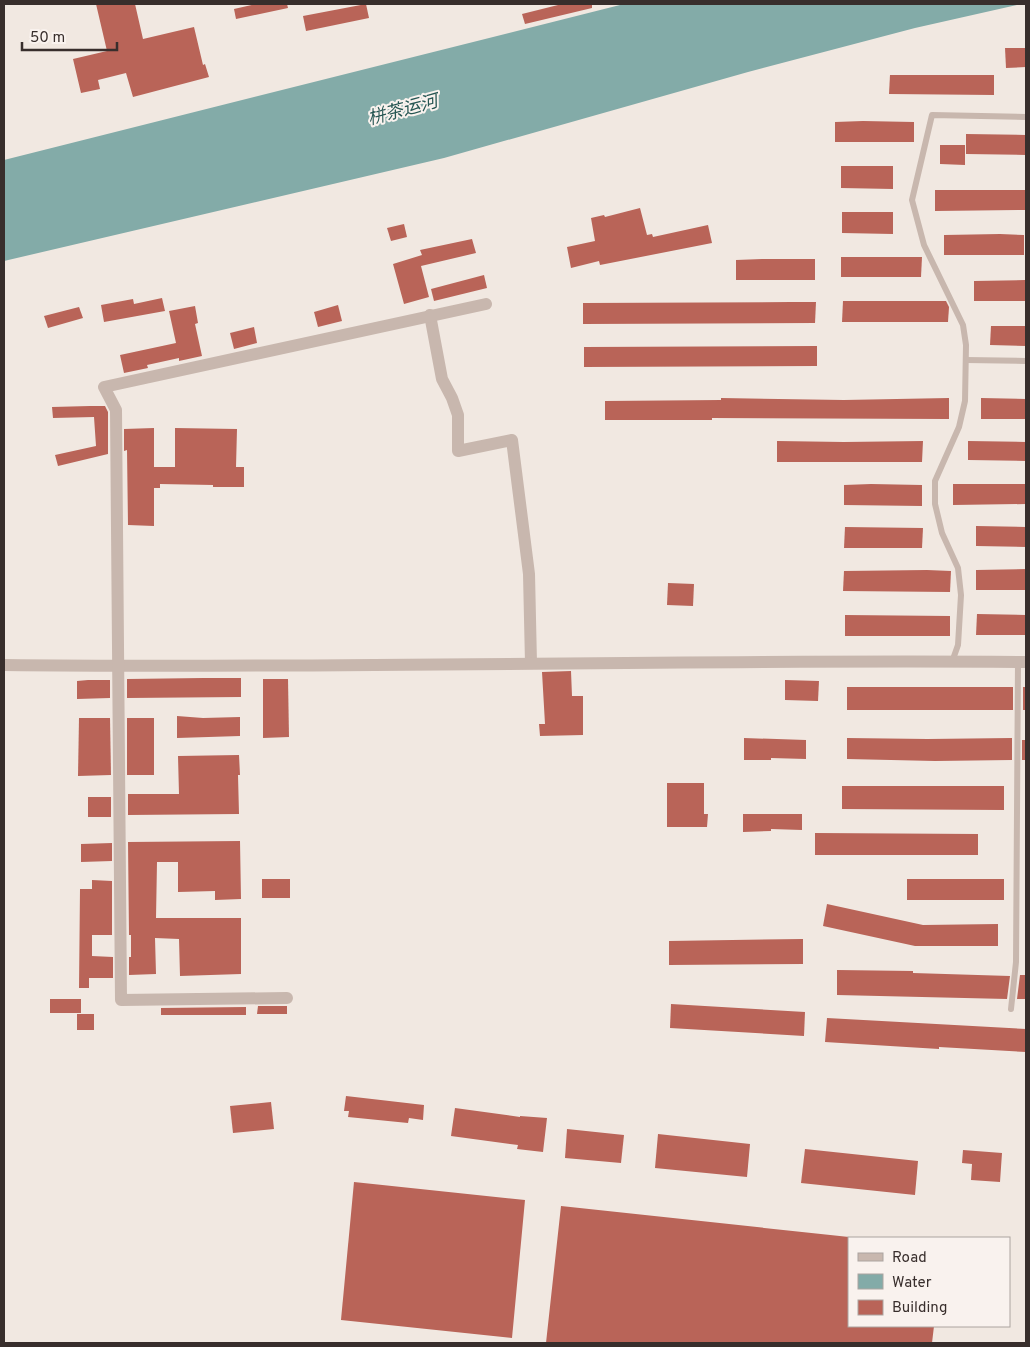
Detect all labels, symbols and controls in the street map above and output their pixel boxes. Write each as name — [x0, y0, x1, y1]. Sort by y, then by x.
scale bar — [22, 20, 118, 52]
text: 50 m — [30, 29, 65, 48]
water label: 栟茶运河 — [365, 90, 444, 131]
legend — [848, 1237, 1010, 1327]
text: Road — [892, 1249, 927, 1268]
text: Water — [892, 1274, 932, 1293]
text: Building — [892, 1299, 947, 1318]

